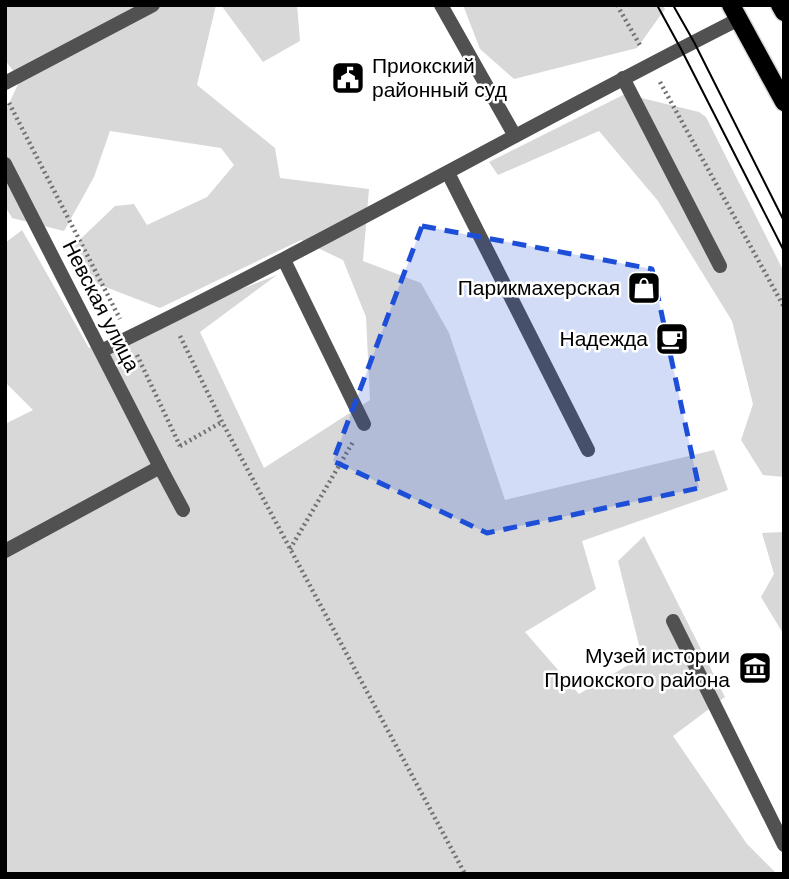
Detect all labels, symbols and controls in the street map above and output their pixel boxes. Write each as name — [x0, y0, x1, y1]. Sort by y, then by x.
place label: Приокский районный суд — [372, 52, 507, 104]
public building icon: Приокский районный суд — [329, 59, 367, 97]
street label: Невская улица — [56, 235, 146, 377]
shop icon: Парикмахерская — [625, 269, 663, 307]
place label: Парикмахерская — [458, 274, 620, 302]
cafe icon: Надежда — [653, 320, 691, 358]
place label: Надежда — [559, 325, 648, 353]
place label: Музей истории Приокского района — [544, 642, 730, 694]
museum icon: Музей истории Приокского района — [736, 649, 774, 687]

